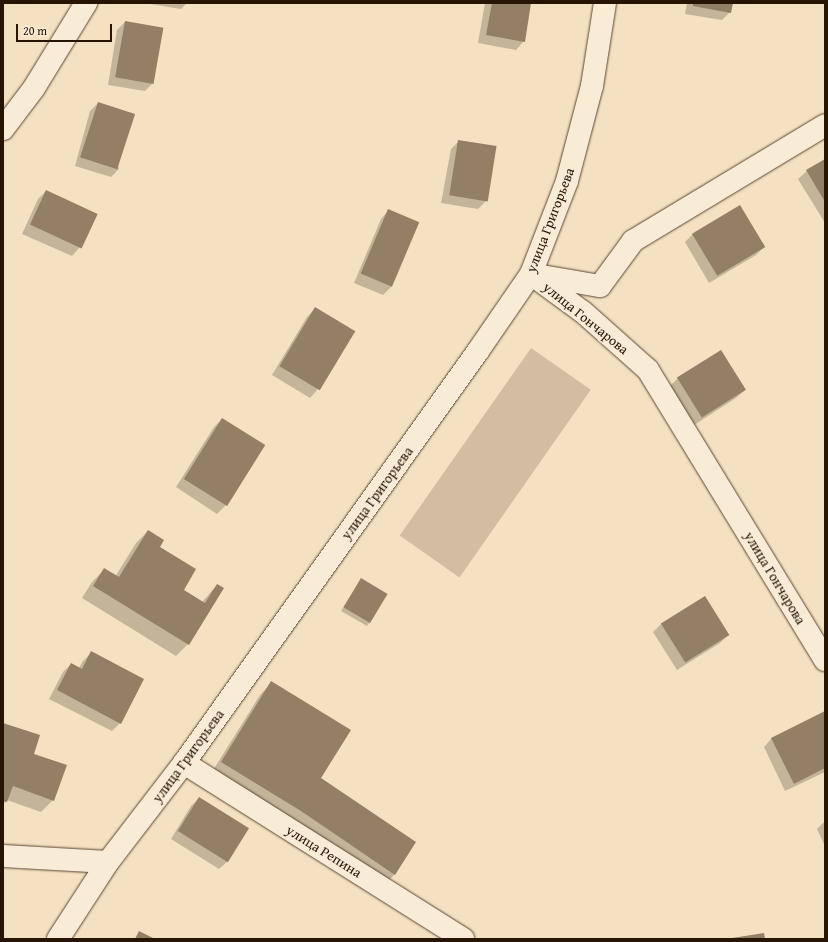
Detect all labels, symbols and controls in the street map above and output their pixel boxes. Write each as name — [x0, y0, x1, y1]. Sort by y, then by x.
scale bar — [18, 16, 114, 42]
text: 20 m — [23, 22, 47, 39]
street label: улица Григорьева — [522, 165, 578, 275]
street label: улица Гончарова — [540, 278, 632, 358]
street label: улица Григорьева — [338, 443, 416, 543]
street label: улица Гончарова — [741, 529, 809, 627]
street label: улица Григорьева — [149, 706, 227, 806]
street label: улица Репина — [283, 821, 365, 881]

